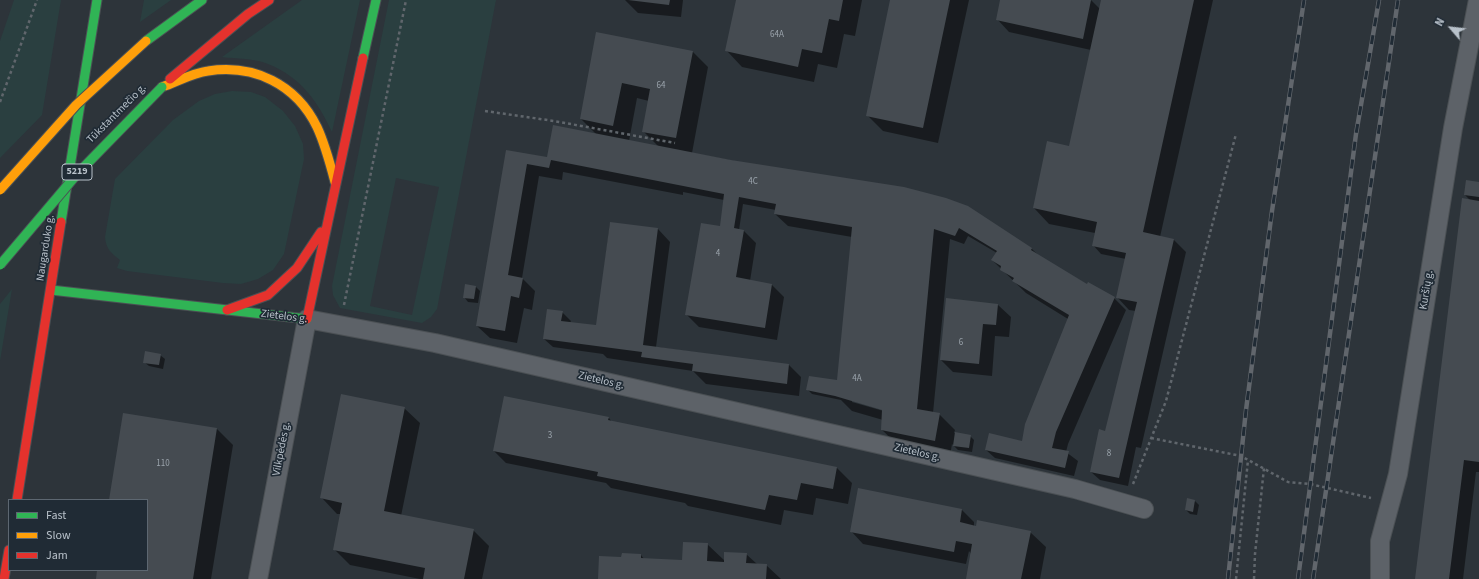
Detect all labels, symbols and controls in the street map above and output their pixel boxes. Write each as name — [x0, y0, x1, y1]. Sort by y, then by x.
north arrow — [1431, 8, 1471, 48]
text: N — [1432, 15, 1448, 29]
house number: 64A — [770, 30, 784, 40]
house number: 64 — [657, 81, 665, 91]
street label: Tūkstantmečio g. — [85, 82, 149, 146]
road number: 5219 — [62, 164, 92, 180]
house number: 4C — [748, 177, 758, 187]
street label: Naugarduko g. — [34, 214, 58, 282]
house number: 4 — [716, 249, 720, 259]
street label: Kuršių g. — [1417, 269, 1437, 311]
street label: Zietelos g. — [260, 308, 308, 326]
house number: 6 — [959, 338, 963, 348]
street label: Zietelos g. — [577, 369, 625, 393]
house number: 4A — [852, 374, 862, 384]
street label: Vilkpėdės g. — [270, 421, 294, 477]
house number: 3 — [548, 431, 552, 441]
street label: Zietelos g. — [893, 441, 941, 465]
house number: 8 — [1107, 449, 1111, 459]
house number: 110 — [156, 459, 170, 469]
legend — [8, 499, 148, 571]
text: Fast — [46, 507, 66, 524]
text: Slow — [46, 527, 71, 544]
text: Jam — [46, 547, 68, 564]

